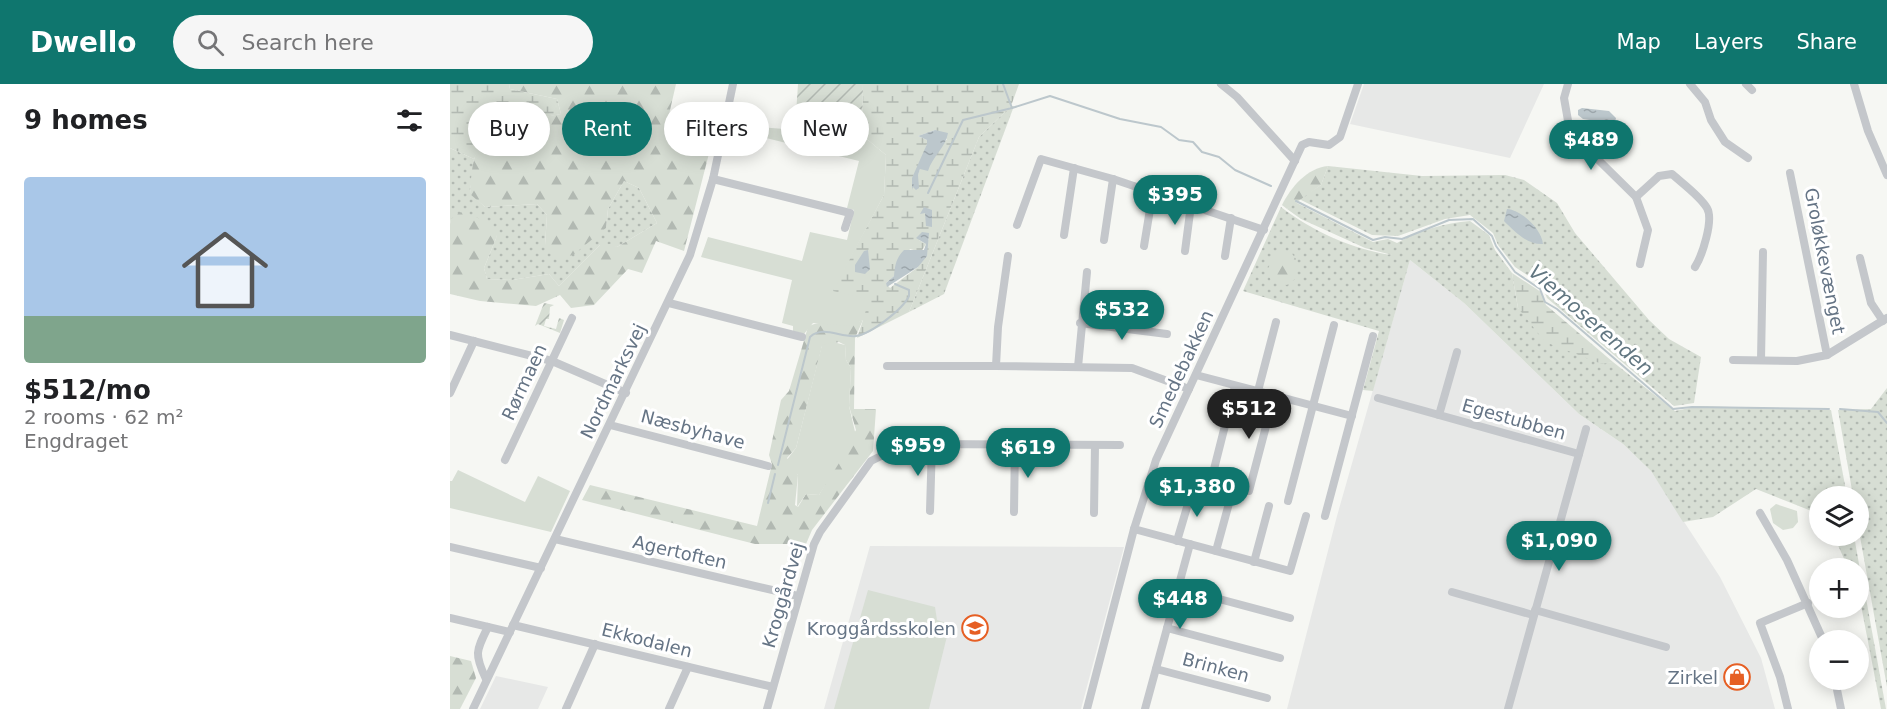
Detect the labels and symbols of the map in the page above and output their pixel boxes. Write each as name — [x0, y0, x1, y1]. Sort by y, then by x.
pin: $489 — [1555, 120, 1627, 171]
pin: $395 — [1139, 175, 1211, 226]
street label: Groløkkevænget — [1801, 186, 1849, 336]
water label: Viemoserenden — [1524, 259, 1658, 381]
pin: $532 — [1086, 290, 1158, 341]
street label: Smedebakken — [1145, 307, 1217, 431]
street label: Nordmarksvej — [576, 320, 650, 442]
street label: Rørmaen — [497, 341, 551, 423]
pin: $512 — [1213, 389, 1285, 440]
street label: Egestubben — [1460, 394, 1568, 444]
street label: Næsbyhave — [639, 405, 747, 453]
pin: $959 — [882, 426, 954, 477]
pin: $619 — [992, 428, 1064, 479]
pin: $1,380 — [1148, 467, 1246, 518]
pin: $1,090 — [1510, 521, 1608, 572]
street label: Agertoften — [631, 531, 729, 573]
street label: Kroggårdvej — [758, 540, 808, 650]
pin: $448 — [1144, 579, 1216, 630]
school or university icon: Kroggårdsskolen — [960, 613, 990, 643]
place label: Kroggårdsskolen — [807, 618, 956, 639]
street label: Ekkodalen — [600, 619, 694, 661]
street label: Brinken — [1180, 648, 1252, 686]
shop icon: Zirkel — [1722, 662, 1752, 692]
place label: Zirkel — [1667, 667, 1718, 688]

